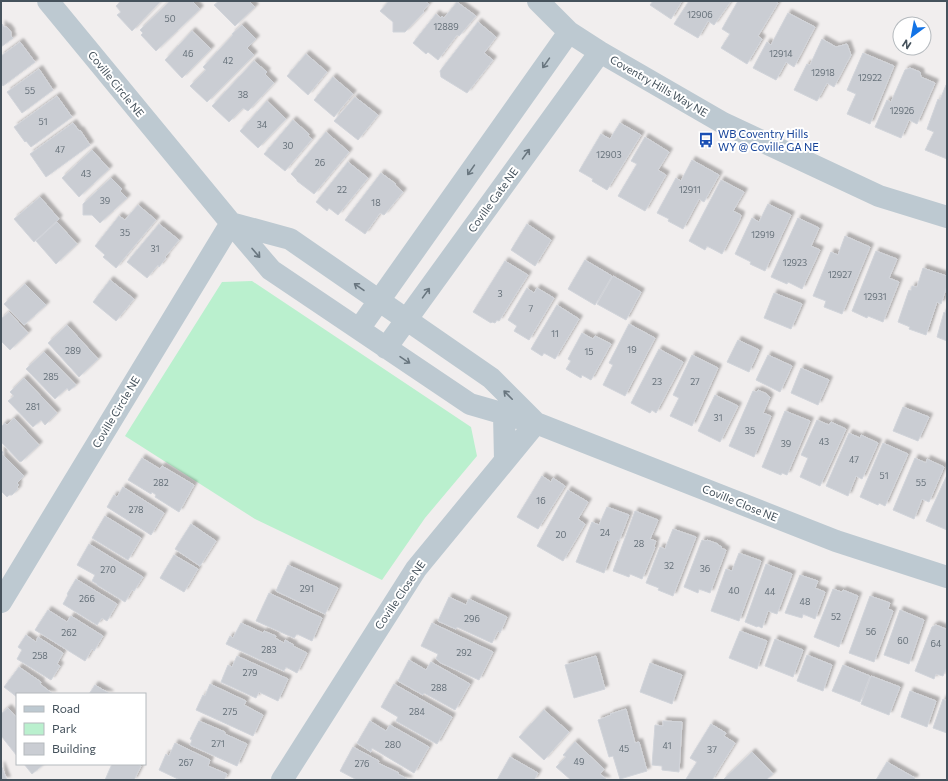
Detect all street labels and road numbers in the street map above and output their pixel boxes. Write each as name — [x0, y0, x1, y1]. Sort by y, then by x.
street label: Coville Circle NE — [86, 48, 147, 119]
street label: Coventry Hills Way NE — [608, 52, 710, 119]
street label: Coville Gate NE — [465, 165, 520, 235]
street label: Coville Circle NE — [89, 373, 142, 450]
street label: Coville Close NE — [700, 481, 780, 524]
street label: Coville Close NE — [372, 558, 427, 632]

